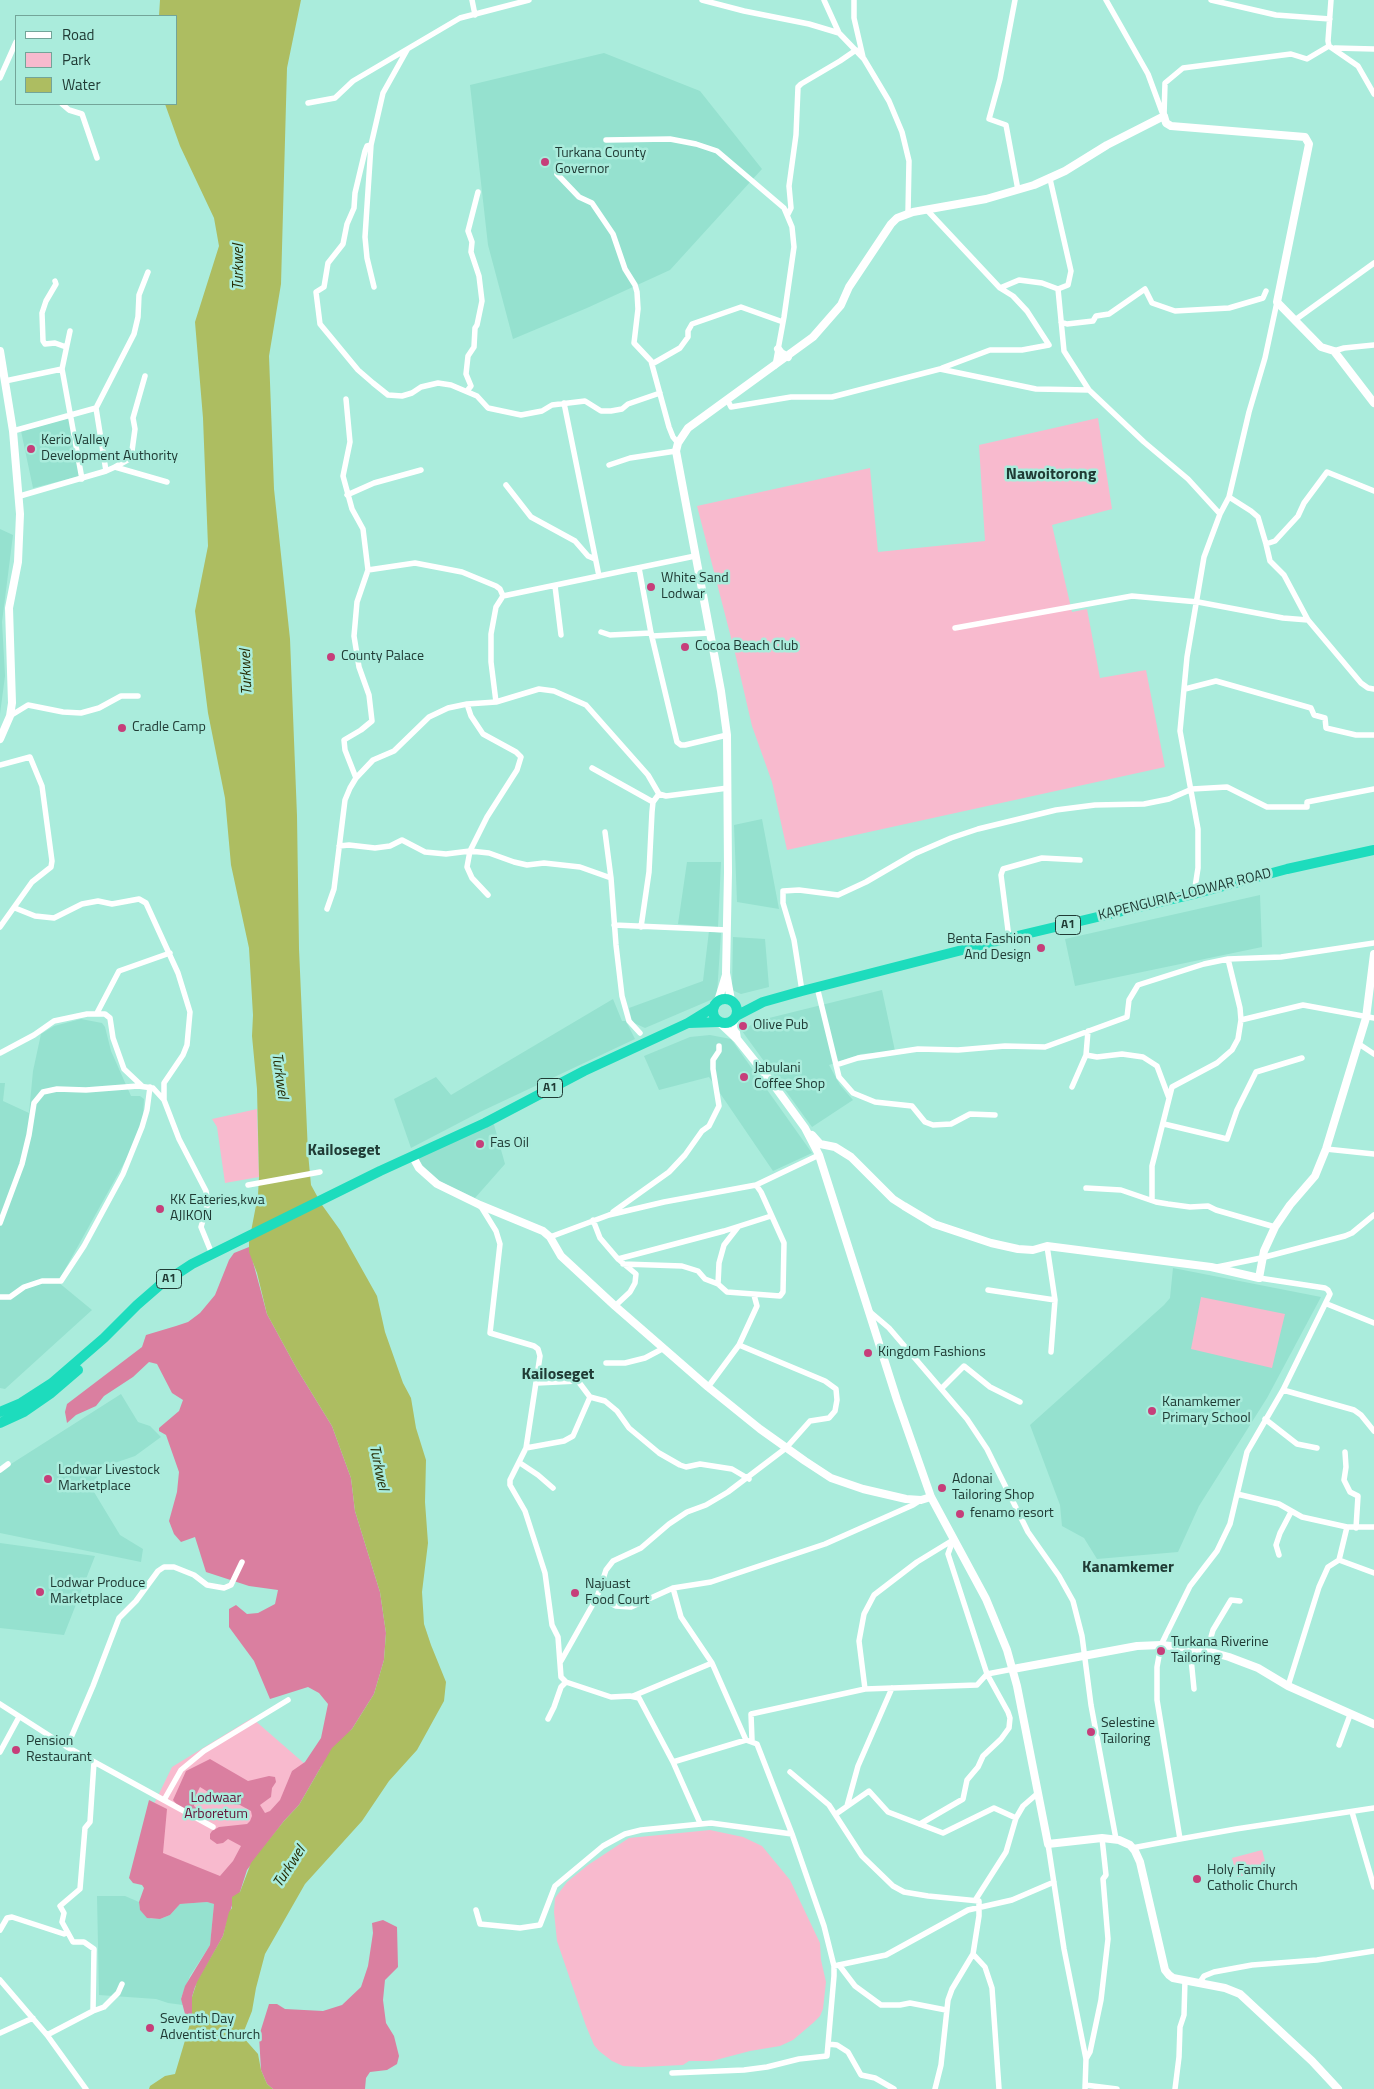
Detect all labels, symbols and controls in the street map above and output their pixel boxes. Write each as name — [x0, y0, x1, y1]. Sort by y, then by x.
legend — [15, 15, 178, 105]
text: Road — [62, 23, 94, 46]
text: Park — [62, 48, 91, 71]
text: Water — [62, 73, 101, 96]
place label: Turkana County Governor — [555, 146, 646, 178]
marker: Turkana County Governor — [539, 156, 551, 168]
water label: Turkwel — [230, 244, 248, 290]
place label: Kerio Valley Development Authority — [41, 433, 178, 466]
marker: Kerio Valley Development Authority — [25, 443, 37, 455]
district label: Nawoitorong — [1006, 465, 1096, 485]
place label: White Sand Lodwar — [661, 571, 729, 604]
marker: White Sand Lodwar — [645, 581, 657, 593]
place label: Cocoa Beach Club — [695, 639, 798, 655]
marker: Cocoa Beach Club — [679, 641, 691, 653]
water label: Turkwel — [237, 649, 257, 695]
place label: County Palace — [341, 649, 424, 665]
marker: County Palace — [325, 651, 337, 663]
place label: Cradle Camp — [132, 720, 206, 736]
marker: Cradle Camp — [116, 722, 128, 734]
street label: KAPENGURIA-LODWAR ROAD — [1097, 865, 1273, 925]
road number: A1 — [1056, 916, 1080, 934]
place label: Benta Fashion And Design — [947, 932, 1031, 964]
marker: Benta Fashion And Design — [1035, 942, 1047, 954]
place label: Olive Pub — [753, 1018, 808, 1034]
marker: Olive Pub — [737, 1020, 749, 1032]
water label: Turkwel — [267, 1052, 291, 1100]
place label: Jabulani Coffee Shop — [754, 1061, 825, 1094]
marker: Jabulani Coffee Shop — [738, 1071, 750, 1083]
road number: A1 — [538, 1078, 562, 1098]
place label: Fas Oil — [490, 1136, 529, 1152]
marker: Fas Oil — [474, 1138, 486, 1150]
district label: Kailoseget — [308, 1141, 380, 1161]
place label: KK Eateries,kwa AJIKON — [170, 1193, 265, 1226]
marker: KK Eateries,kwa AJIKON — [154, 1203, 166, 1215]
road number: A1 — [156, 1270, 182, 1288]
place label: Kingdom Fashions — [878, 1345, 986, 1361]
marker: Kingdom Fashions — [862, 1347, 874, 1359]
district label: Kailoseget — [522, 1365, 594, 1385]
place label: Kanamkemer Primary School — [1162, 1395, 1251, 1428]
marker: Kanamkemer Primary School — [1146, 1405, 1158, 1417]
water label: Turkwel — [364, 1444, 392, 1492]
place label: Lodwar Livestock Marketplace — [58, 1463, 160, 1495]
place label: Adonai Tailoring Shop — [952, 1472, 1034, 1504]
marker: Lodwar Livestock Marketplace — [42, 1473, 54, 1485]
marker: Adonai Tailoring Shop — [936, 1482, 948, 1494]
place label: fenamo resort — [970, 1506, 1054, 1522]
marker: fenamo resort — [954, 1508, 966, 1520]
district label: Kanamkemer — [1082, 1558, 1174, 1578]
place label: Lodwar Produce Marketplace — [50, 1576, 145, 1608]
place label: Najuast Food Court — [585, 1577, 649, 1610]
marker: Lodwar Produce Marketplace — [34, 1586, 46, 1598]
marker: Najuast Food Court — [569, 1587, 581, 1599]
place label: Turkana Riverine Tailoring — [1171, 1635, 1269, 1668]
marker: Turkana Riverine Tailoring — [1155, 1645, 1167, 1657]
place label: Selestine Tailoring — [1101, 1716, 1155, 1748]
marker: Selestine Tailoring — [1085, 1726, 1097, 1738]
place label: Pension Restaurant — [26, 1734, 92, 1766]
marker: Pension Restaurant — [10, 1744, 22, 1756]
park label: Lodwaar Arboretum — [184, 1791, 248, 1824]
water label: Turkwel — [270, 1843, 310, 1891]
place label: Holy Family Catholic Church — [1207, 1863, 1298, 1895]
marker: Holy Family Catholic Church — [1191, 1873, 1203, 1885]
place label: Seventh Day Adventist Church — [160, 2012, 260, 2044]
marker: Seventh Day Adventist Church — [144, 2022, 156, 2034]

